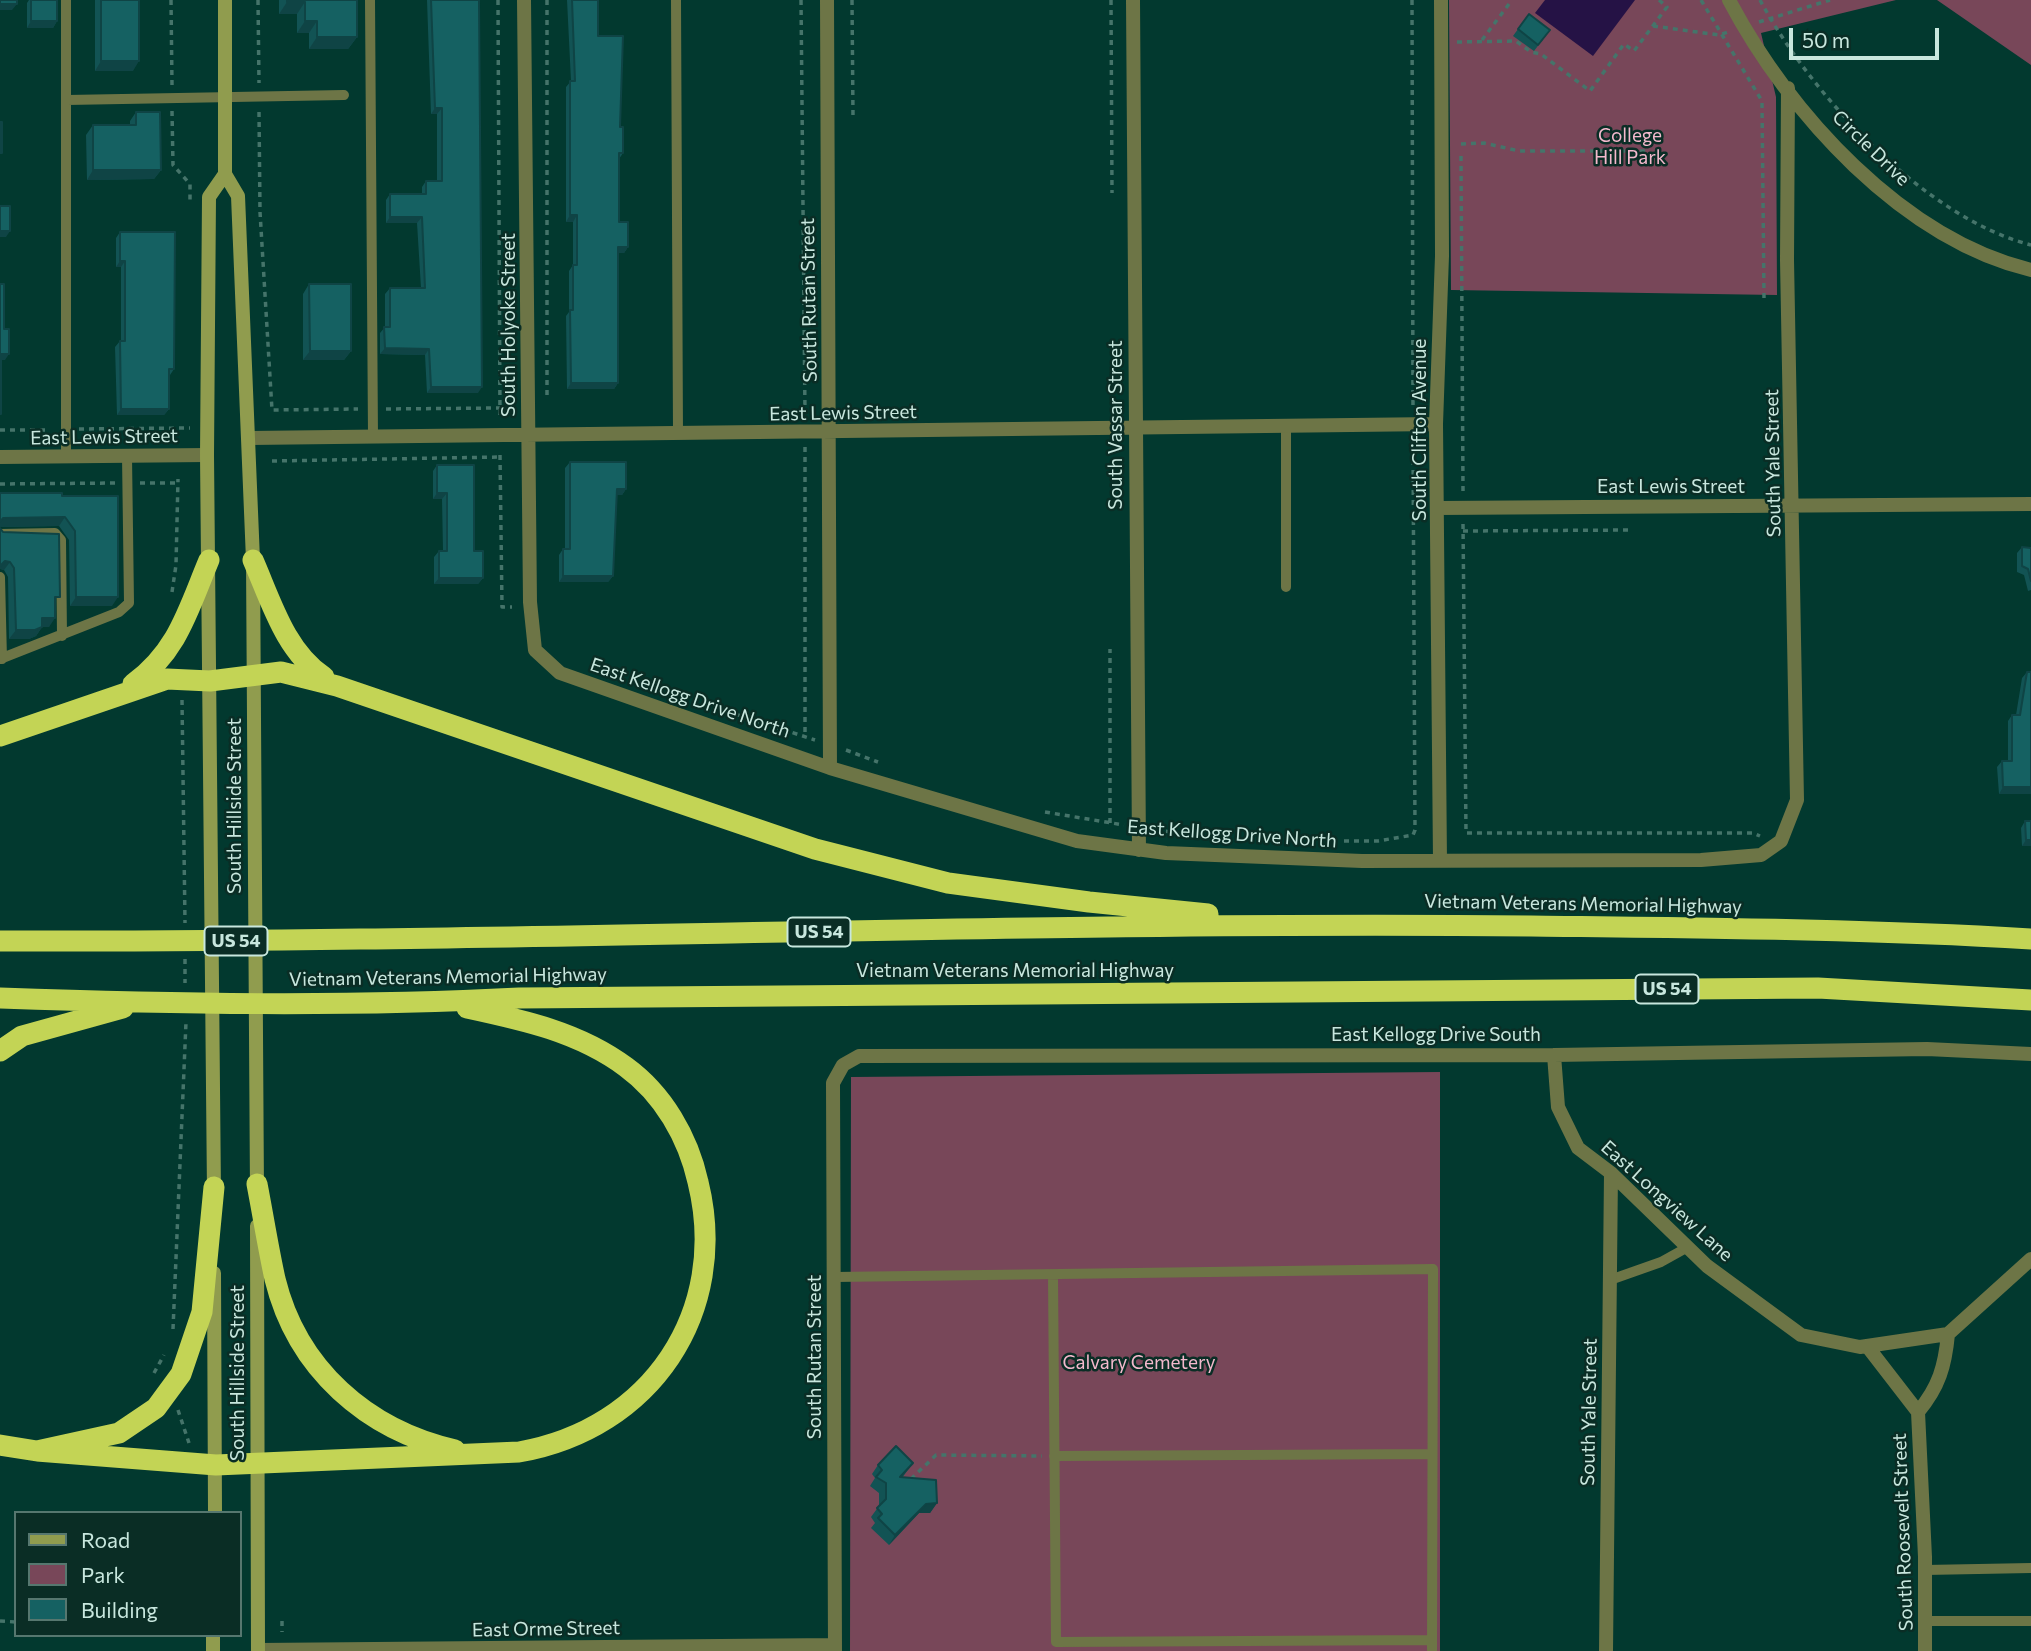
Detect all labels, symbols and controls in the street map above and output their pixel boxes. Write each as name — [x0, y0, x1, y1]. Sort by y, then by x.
scale bar — [1793, 14, 1944, 58]
text: 50 m — [1802, 27, 1850, 52]
street label: Circle Drive — [1827, 105, 1915, 191]
park label: College Hill Park — [1594, 125, 1666, 169]
street label: South Rutan Street — [796, 218, 822, 382]
street label: South Holyoke Street — [498, 233, 520, 417]
street label: South Clifton Avenue — [1409, 339, 1431, 521]
street label: South Vassar Street — [1105, 340, 1127, 510]
street label: South Yale Street — [1760, 389, 1786, 537]
street label: East Lewis Street — [769, 400, 917, 426]
street label: East Lewis Street — [30, 424, 178, 450]
street label: East Lewis Street — [1597, 476, 1745, 498]
street label: East Kellogg Drive North — [587, 653, 793, 743]
street label: South Hillside Street — [224, 718, 246, 894]
street label: East Kellogg Drive North — [1126, 815, 1338, 853]
street label: Vietnam Veterans Memorial Highway — [1424, 890, 1742, 918]
road number: US 54 — [788, 917, 850, 946]
road number: US 54 — [204, 926, 268, 956]
street label: Vietnam Veterans Memorial Highway — [856, 960, 1174, 982]
street label: Vietnam Veterans Memorial Highway — [289, 963, 607, 991]
road number: US 54 — [1636, 974, 1698, 1004]
street label: East Kellogg Drive South — [1331, 1024, 1541, 1046]
street label: East Longview Lane — [1596, 1136, 1738, 1266]
street label: South Rutan Street — [804, 1275, 826, 1439]
street label: South Hillside Street — [227, 1285, 249, 1461]
street label: South Yale Street — [1576, 1338, 1602, 1486]
park label: Calvary Cemetery — [1063, 1352, 1215, 1374]
street label: South Roosevelt Street — [1888, 1433, 1918, 1631]
legend — [14, 1511, 242, 1637]
text: Road — [81, 1527, 130, 1552]
text: Park — [81, 1562, 125, 1587]
text: Building — [81, 1597, 158, 1622]
street label: East Orme Street — [472, 1616, 620, 1642]

